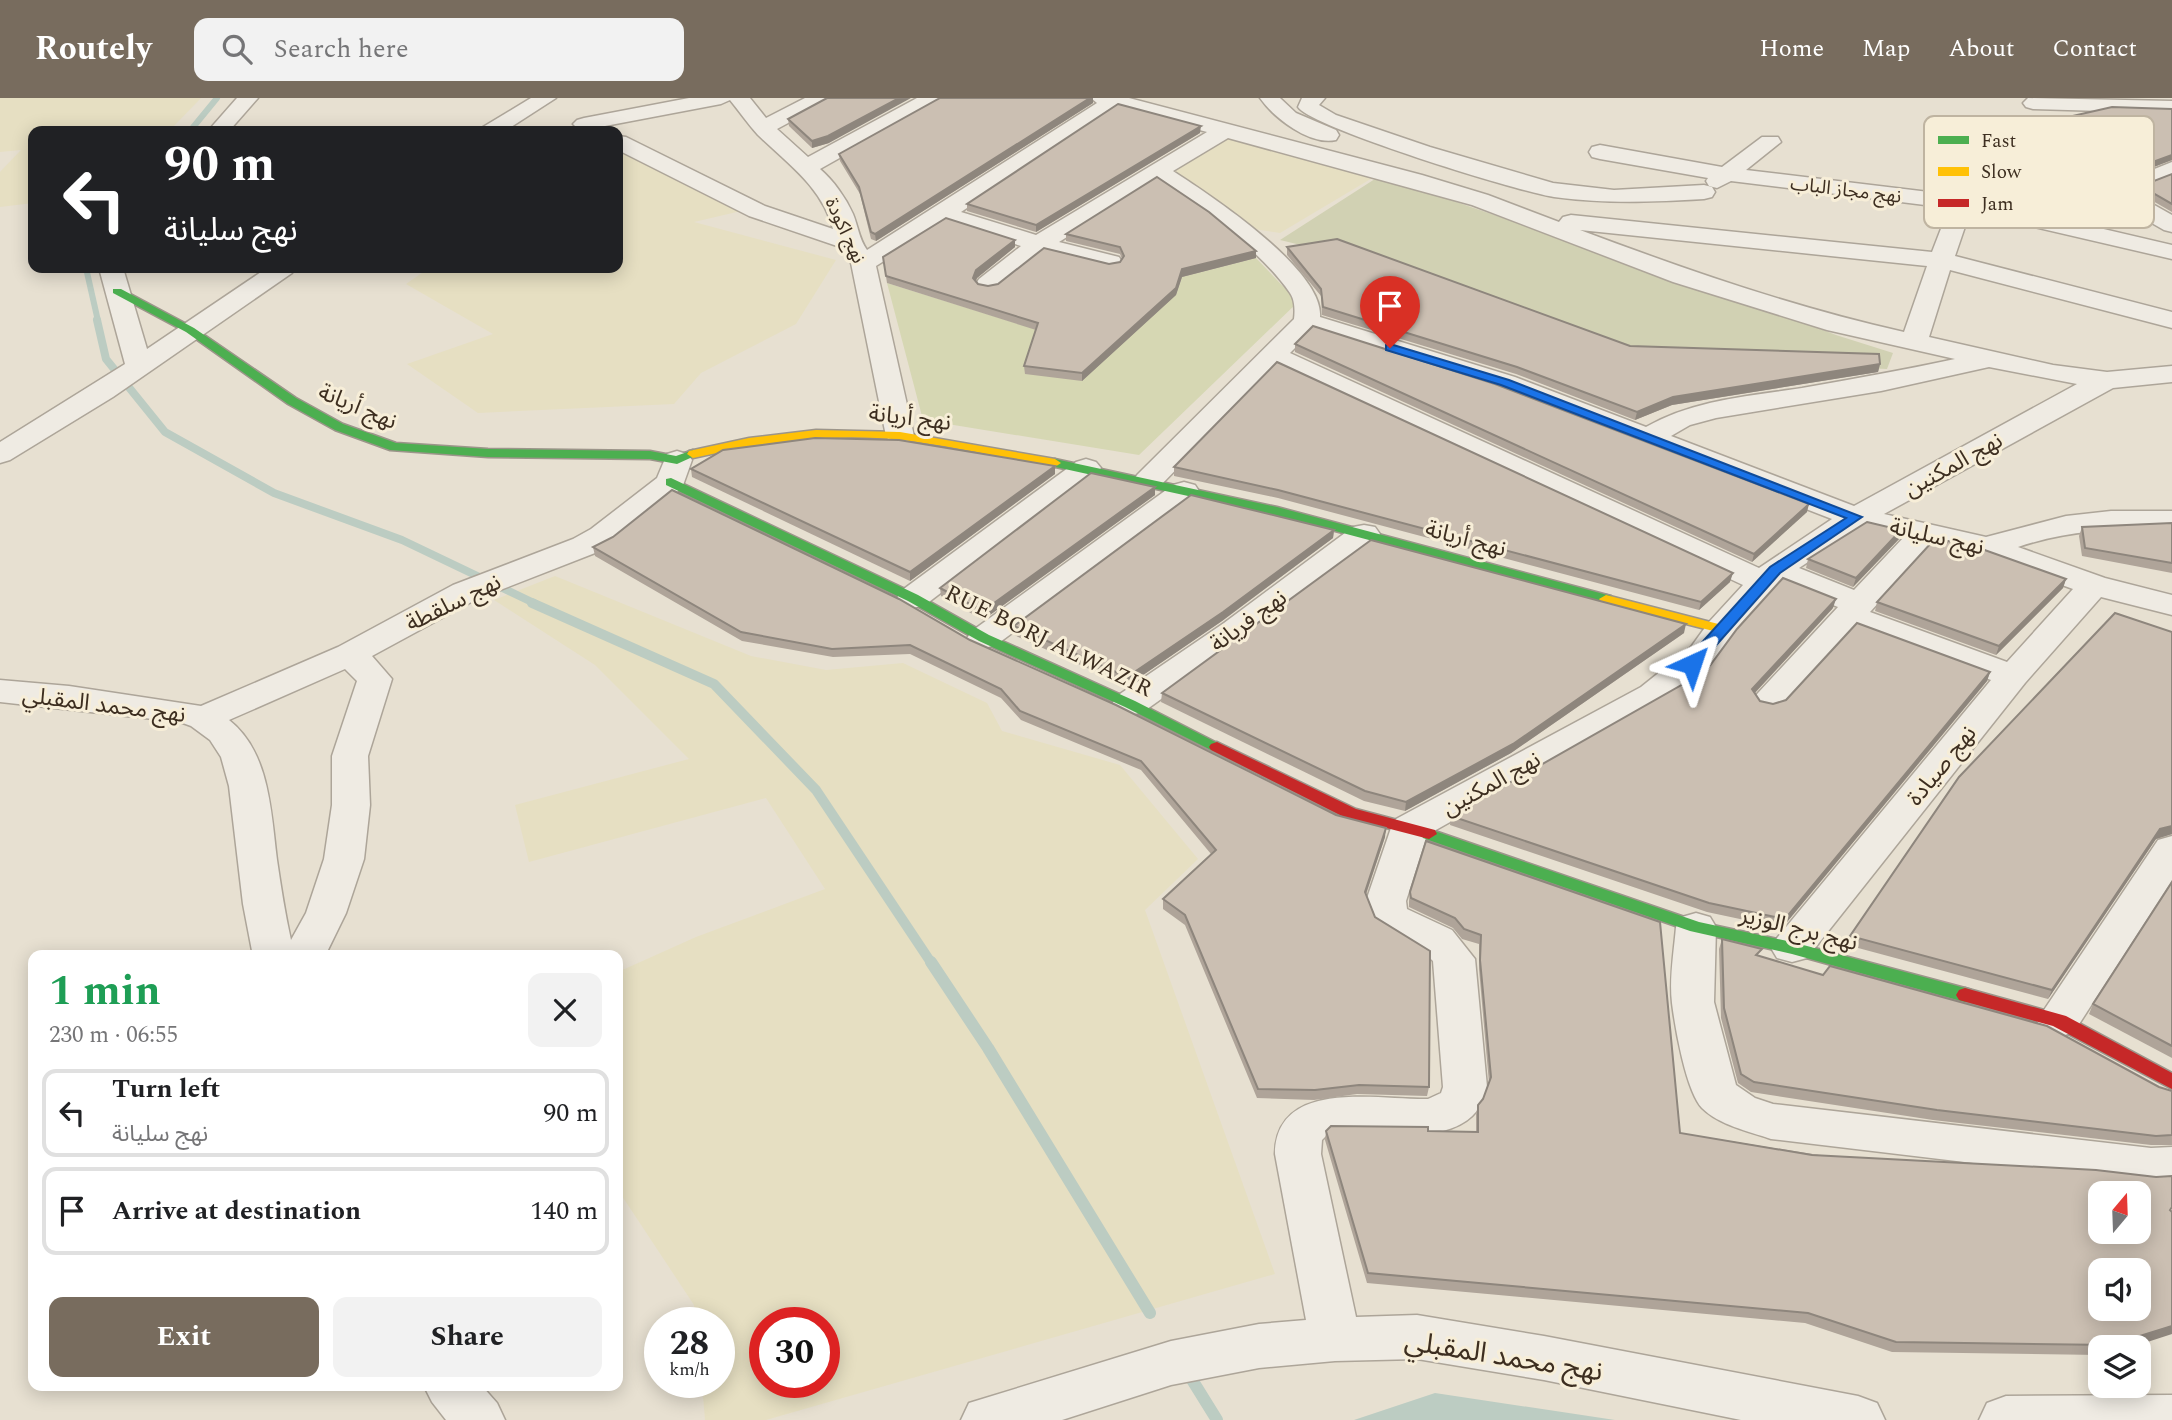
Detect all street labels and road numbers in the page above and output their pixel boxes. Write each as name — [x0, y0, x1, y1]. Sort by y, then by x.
street label: نهج مجاز الباب — [1789, 169, 1903, 212]
street label: نهج اكودة — [817, 193, 873, 268]
street label: نهج أريانة — [313, 375, 402, 440]
street label: نهج أريانة — [867, 396, 953, 441]
street label: نهج المكنين — [1898, 424, 2010, 507]
street label: نهج سليانة — [1886, 510, 1987, 565]
street label: نهج أريانة — [1421, 512, 1510, 567]
street label: نهج سلقطة — [400, 565, 507, 642]
street label: RUE BORJ ALWAZIR — [939, 576, 1159, 707]
street label: نهج فريانة — [1203, 581, 1295, 661]
street label: نهج محمد المقبلي — [20, 678, 188, 733]
street label: نهج صيادة — [1899, 718, 1986, 814]
street label: نهج المكنين — [1436, 743, 1548, 826]
street label: نهج برج الوزير — [1735, 898, 1861, 961]
street label: نهج محمد المقبلي — [1402, 1320, 1606, 1393]

